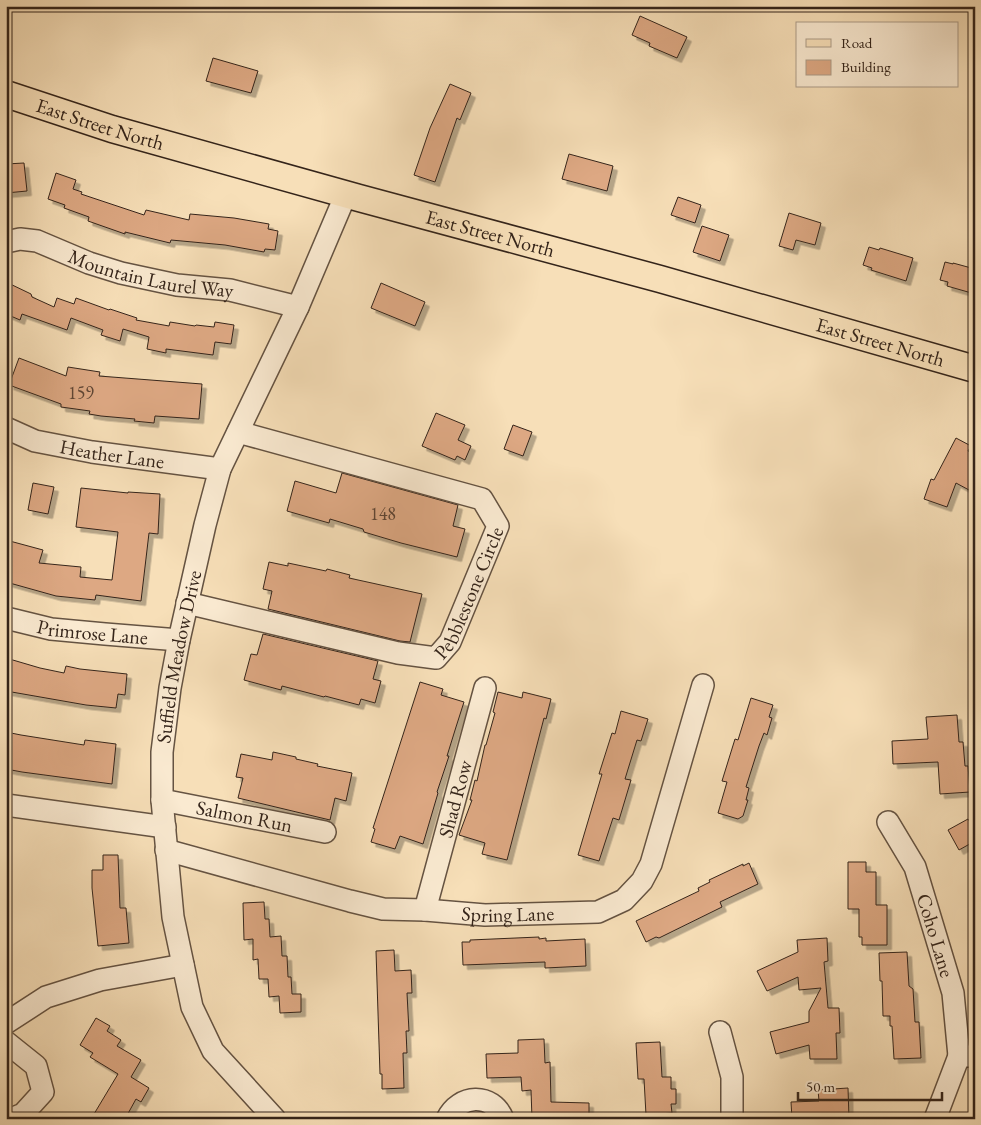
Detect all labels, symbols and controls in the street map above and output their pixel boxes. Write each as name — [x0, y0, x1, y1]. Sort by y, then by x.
legend — [796, 22, 958, 88]
text: Road — [841, 33, 873, 52]
text: Building — [841, 57, 891, 76]
street label: East Street North — [33, 92, 167, 156]
street label: East Street North — [423, 204, 558, 263]
street label: Mountain Laurel Way — [64, 243, 235, 303]
street label: East Street North — [813, 311, 948, 373]
house number: 159 — [68, 381, 94, 404]
street label: Heather Lane — [58, 433, 166, 474]
house number: 148 — [370, 502, 396, 525]
street label: Pebblestone Circle — [428, 522, 509, 665]
street label: Suffield Meadow Drive — [150, 567, 207, 745]
street label: Primrose Lane — [34, 613, 149, 650]
street label: Shad Row — [432, 757, 478, 841]
street label: Salmon Run — [194, 794, 295, 838]
street label: Coho Lane — [911, 891, 961, 981]
street label: Spring Lane — [461, 900, 555, 928]
scale bar — [798, 1070, 942, 1102]
text: 50 m — [806, 1077, 835, 1096]

